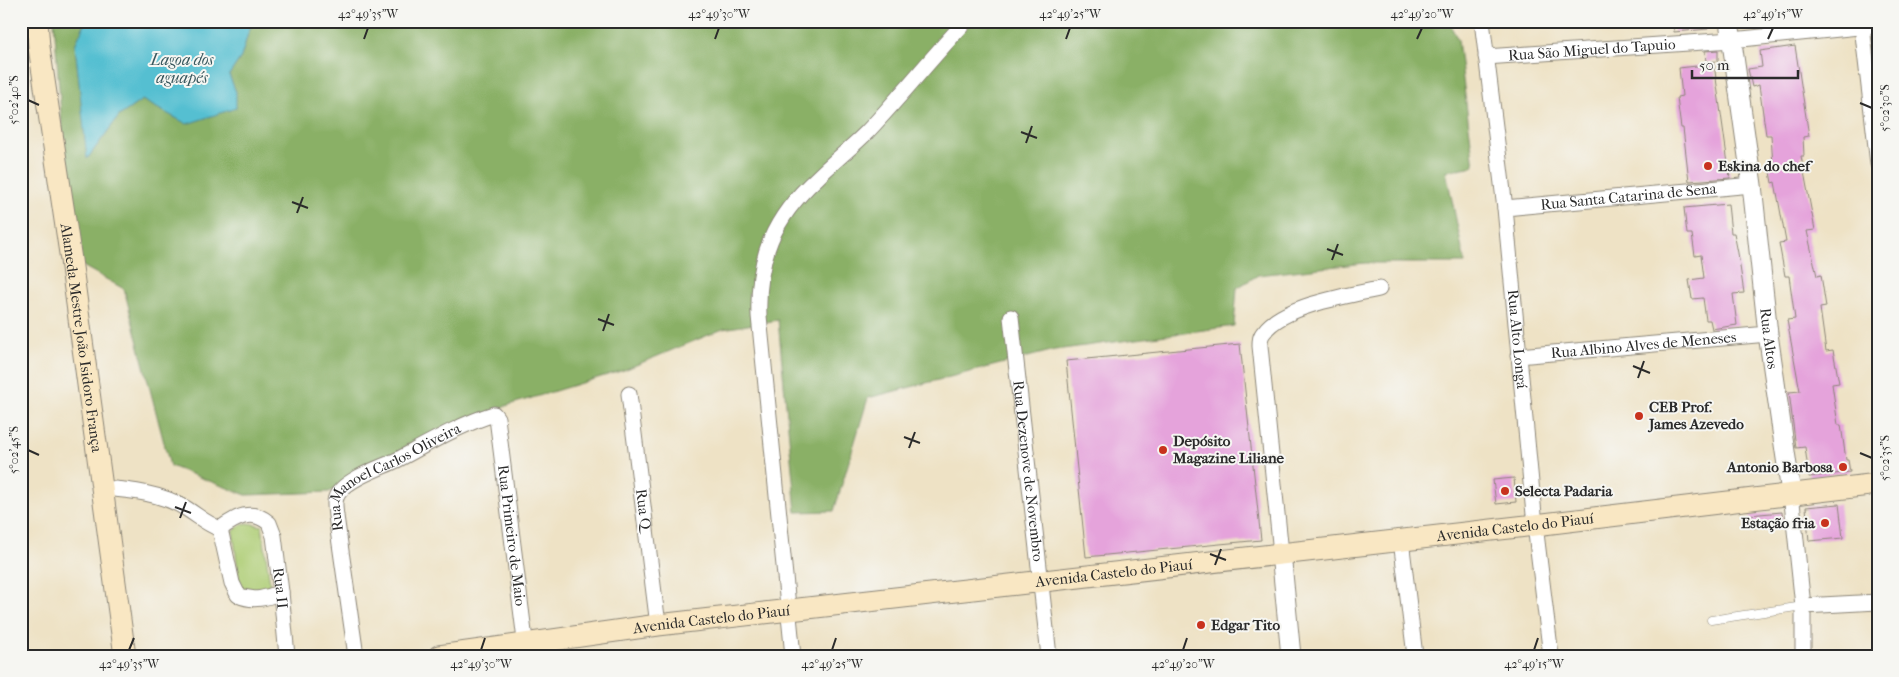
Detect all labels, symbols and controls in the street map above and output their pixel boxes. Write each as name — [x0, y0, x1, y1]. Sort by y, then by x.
text: 42°49'35"W — [338, 7, 399, 21]
text: 42°49'30"W — [688, 7, 751, 21]
text: 42°49'25"W — [1039, 7, 1102, 21]
text: 42°49'20"W — [1391, 7, 1455, 21]
text: 42°49'15"W — [1743, 7, 1804, 21]
street label: Rua São Miguel do Tapuio — [1507, 35, 1676, 64]
scale bar — [1692, 48, 1798, 80]
water label: Lagoa dos aguapés — [149, 50, 215, 87]
text: 50 m — [1699, 56, 1730, 74]
text: 5°02'40"S — [7, 75, 21, 125]
text: 5°02'30"S — [1878, 84, 1892, 132]
place label: Eskina do chef — [1718, 157, 1814, 175]
marker: Eskina do chef — [1702, 160, 1714, 172]
street label: Rua Santa Catarina de Sena — [1540, 179, 1718, 214]
street label: Alameda Mestre João Isidoro França — [56, 221, 106, 454]
street label: Rua Alto Longá — [1504, 289, 1531, 391]
street label: Rua Altos — [1756, 307, 1782, 371]
street label: Rua Albino Alves de Meneses — [1550, 328, 1738, 362]
street label: Rua Dezenove de Novembro — [1009, 380, 1047, 563]
place label: CEB Prof. James Azevedo — [1647, 398, 1744, 433]
marker: CEB Prof. James Azevedo — [1633, 410, 1645, 422]
street label: Rua Manoel Carlos Oliveira — [326, 419, 464, 532]
text: 5°02'45"S — [7, 426, 21, 474]
place label: Depósito Magazine Liliane — [1172, 432, 1285, 467]
text: 5°02'35"S — [1878, 435, 1892, 481]
marker: Depósito Magazine Liliane — [1157, 444, 1169, 456]
place label: Antonio Barbosa — [1726, 458, 1834, 476]
marker: Antonio Barbosa — [1837, 461, 1849, 473]
street label: Rua Primeiro de Maio — [494, 464, 530, 607]
place label: Selecta Padaria — [1515, 482, 1613, 500]
marker: Selecta Padaria — [1499, 485, 1511, 497]
street label: Rua Q — [632, 488, 656, 536]
street label: Avenida Castelo do Piauí — [1435, 509, 1595, 545]
place label: Estação fria — [1741, 514, 1816, 533]
marker: Estação fria — [1819, 517, 1831, 529]
street label: Avenida Castelo do Piauí — [1033, 555, 1194, 591]
street label: Rua II — [269, 567, 292, 609]
street label: Avenida Castelo do Piauí — [631, 601, 792, 638]
place label: Edgar Tito — [1211, 616, 1280, 634]
marker: Edgar Tito — [1195, 619, 1207, 631]
text: 42°49'35"W — [99, 657, 160, 671]
text: 42°49'30"W — [450, 657, 513, 671]
text: 42°49'25"W — [801, 657, 864, 671]
text: 42°49'20"W — [1152, 657, 1216, 671]
text: 42°49'15"W — [1504, 657, 1565, 671]

